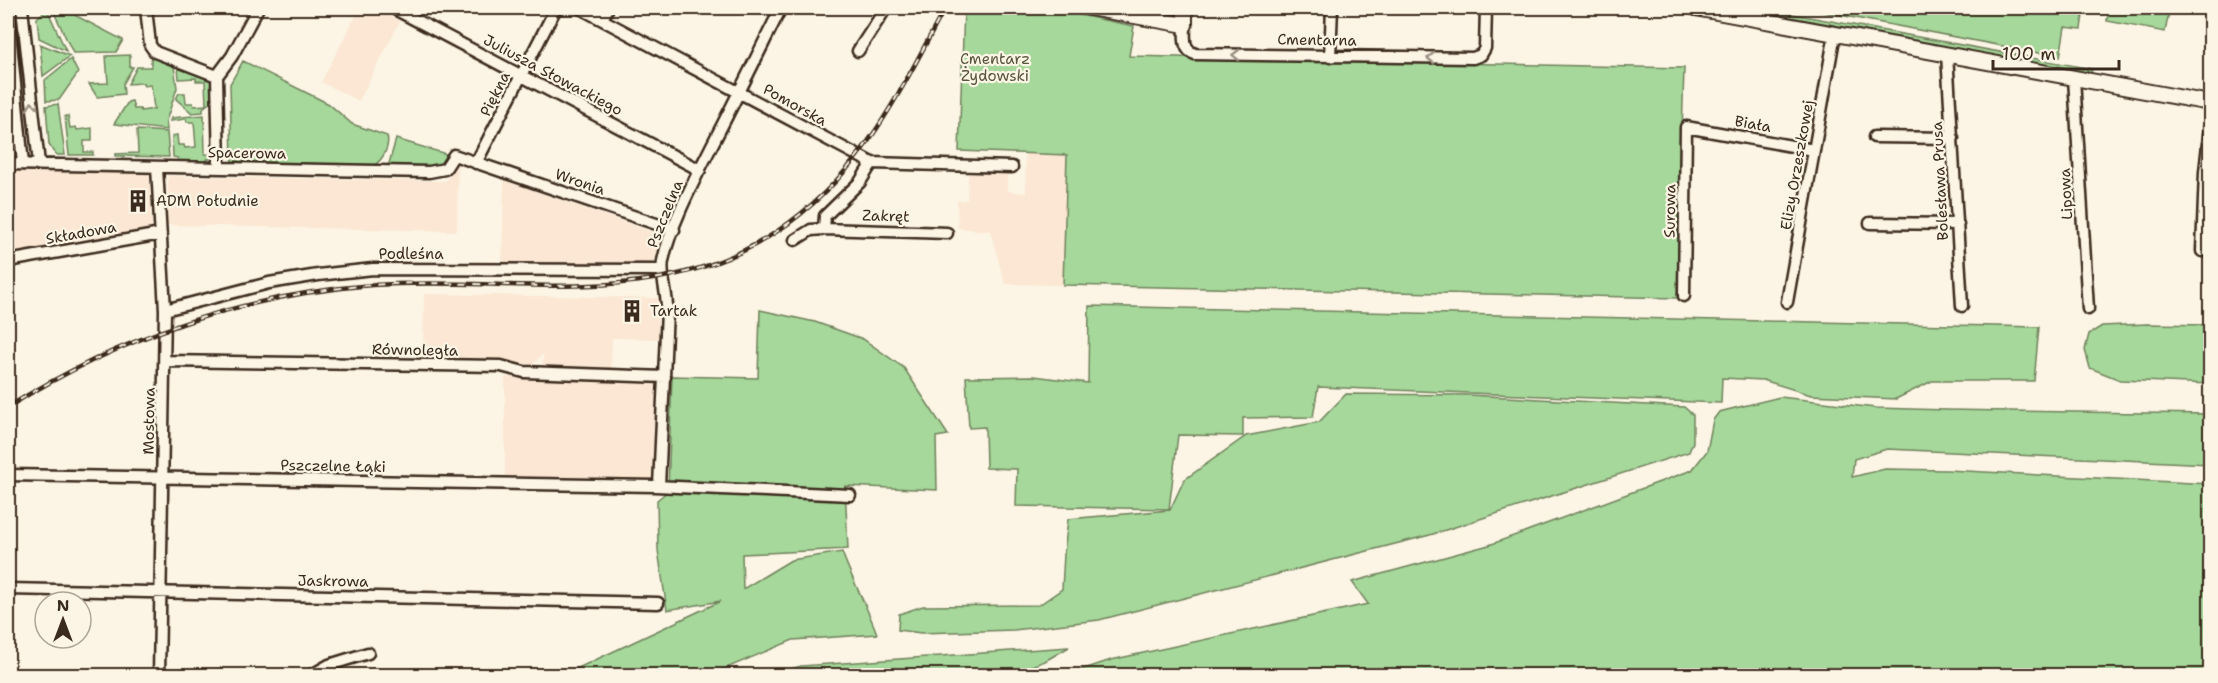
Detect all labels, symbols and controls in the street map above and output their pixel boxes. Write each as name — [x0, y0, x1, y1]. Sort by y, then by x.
street label: Cmentarna — [1277, 29, 1358, 51]
street label: Juliusza Słowackiego — [480, 30, 626, 120]
scale bar — [1993, 33, 2119, 71]
text: 100 m — [2002, 42, 2056, 66]
park label: Cmentarz Żydowski — [960, 49, 1030, 86]
one-way arrow — [1232, 49, 1241, 61]
one-way arrow — [1427, 52, 1436, 64]
street label: Piękna — [475, 68, 515, 120]
street label: Pomorska — [759, 79, 831, 131]
street label: Elizy Orzeszkowej — [1776, 98, 1818, 232]
one-way arrow — [26, 102, 39, 111]
street label: Biała — [1733, 111, 1773, 137]
street label: Bolesława Prusa — [1927, 120, 1953, 241]
street label: Spacerowa — [208, 142, 287, 164]
street label: Wronia — [552, 164, 608, 200]
street label: Lipowa — [2055, 167, 2077, 220]
street label: Pszczelna — [642, 177, 688, 251]
street label: Surowa — [1660, 183, 1680, 238]
building icon: ADM Południe — [125, 188, 151, 214]
place label: ADM Południe — [156, 191, 259, 211]
street label: Zakręt — [862, 205, 910, 227]
street label: Składowa — [44, 217, 119, 249]
street label: Podleśna — [378, 244, 444, 264]
building icon: Tartak — [619, 298, 645, 324]
place label: Tartak — [650, 301, 697, 321]
street label: Równoległa — [372, 339, 459, 361]
street label: Mostowa — [138, 386, 160, 455]
street label: Pszczelne Łąki — [280, 455, 386, 477]
street label: Jaskrowa — [297, 570, 369, 592]
north arrow — [33, 590, 93, 650]
text: N — [57, 595, 69, 616]

